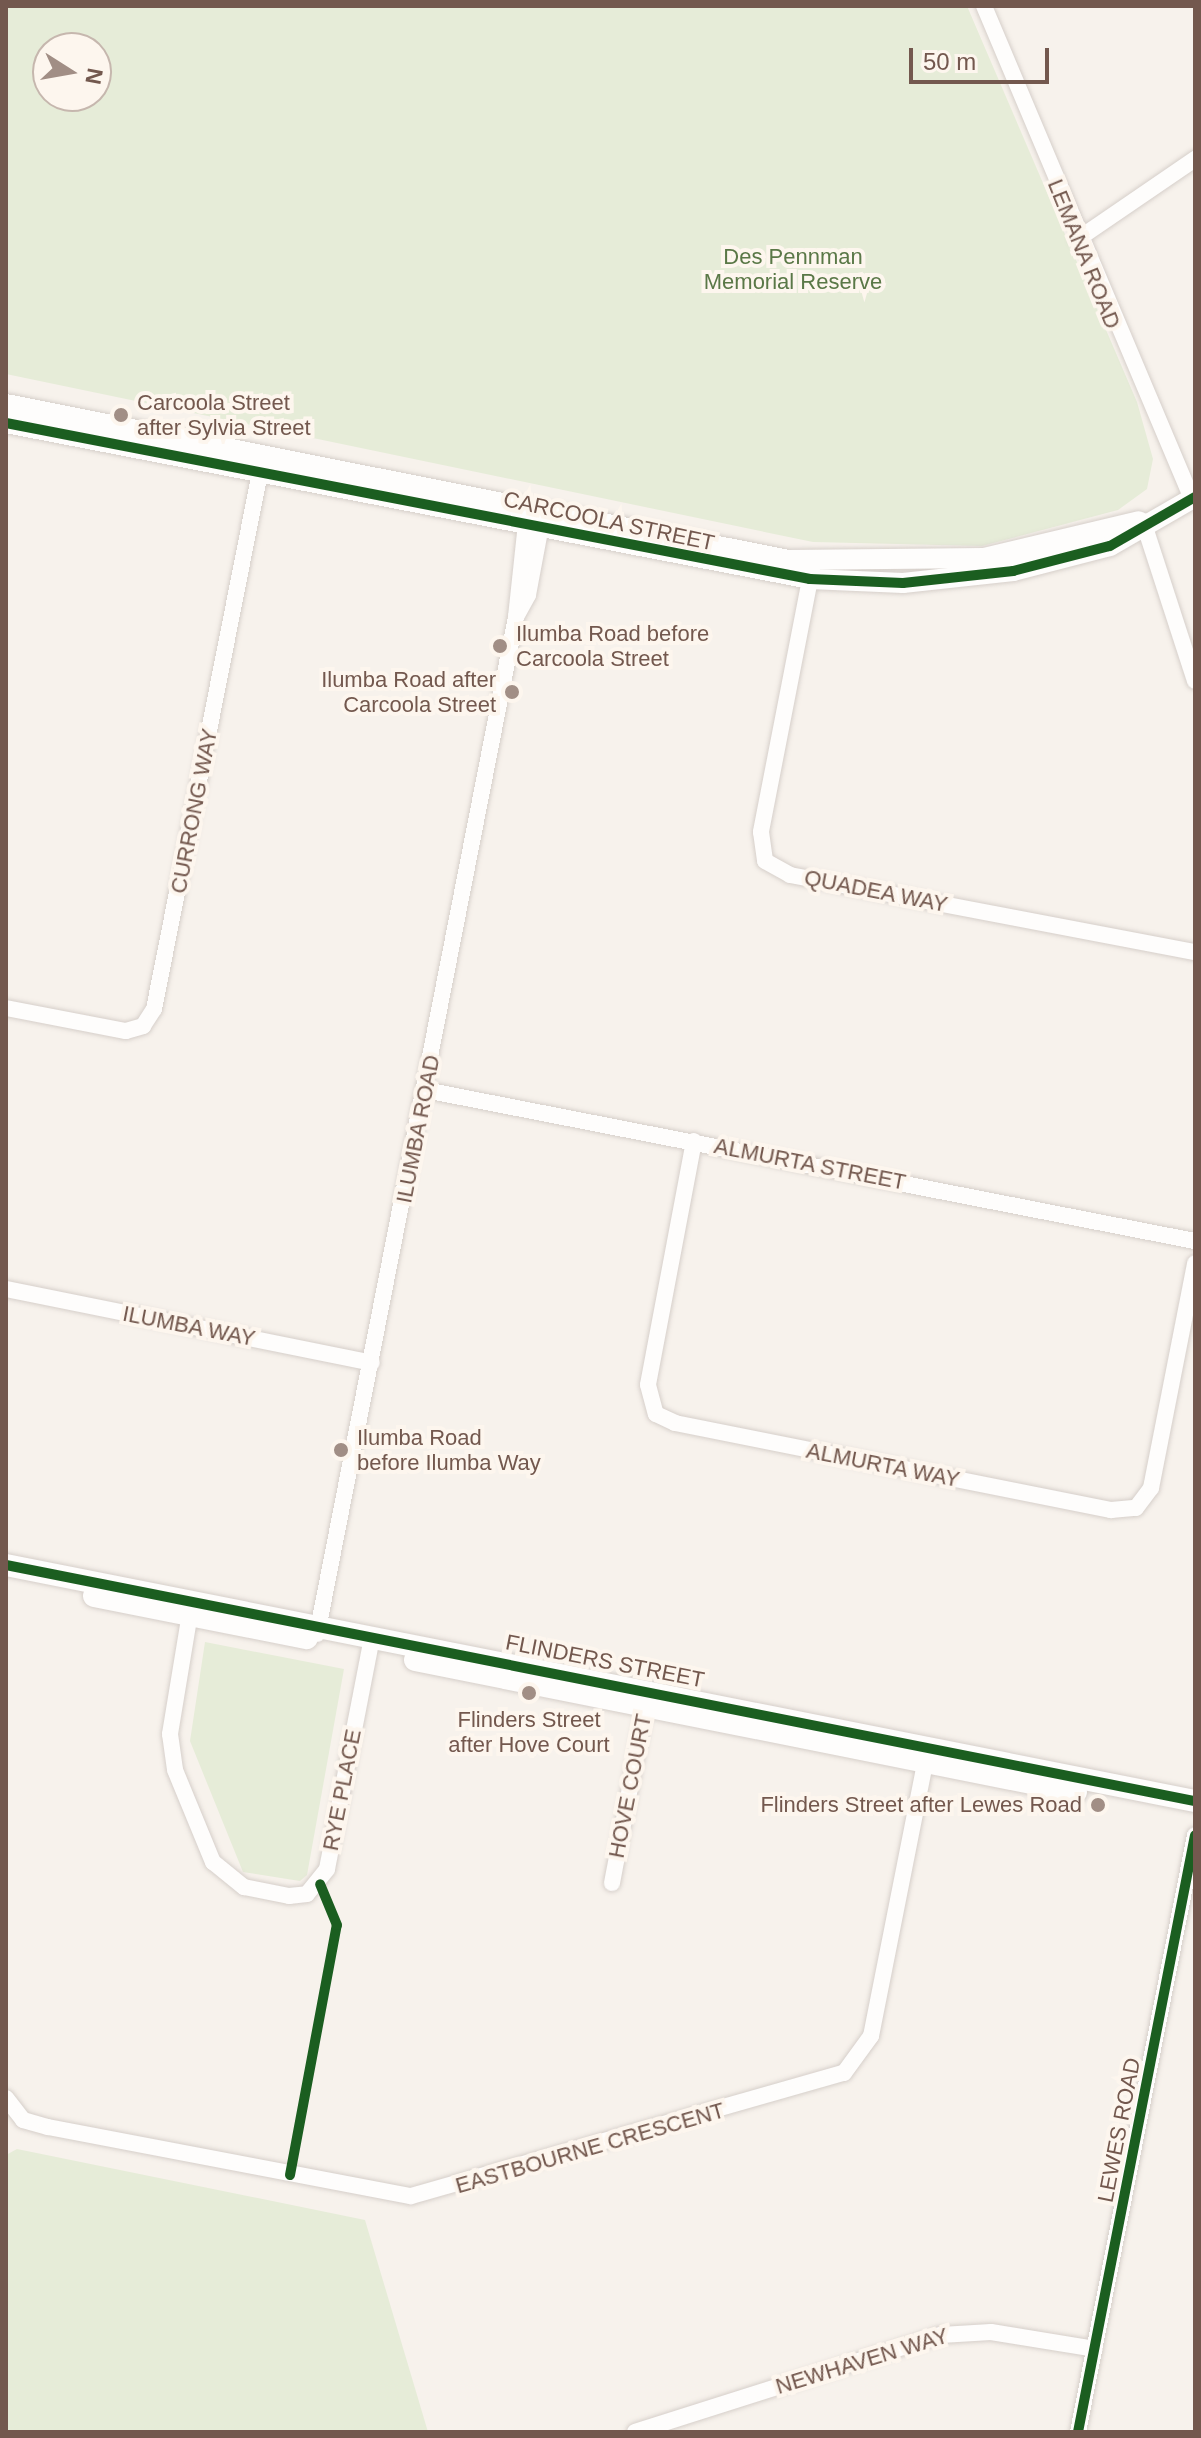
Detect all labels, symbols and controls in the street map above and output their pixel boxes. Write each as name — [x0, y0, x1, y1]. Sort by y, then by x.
north arrow — [32, 32, 112, 112]
scale bar — [913, 32, 1053, 82]
text: 50 m — [923, 48, 976, 75]
text: N — [80, 66, 108, 86]
street label: LEMANA ROAD — [1042, 175, 1126, 333]
park label: Des Pennman Memorial Reserve — [704, 243, 882, 294]
place label: Carcoola Street after Sylvia Street — [137, 389, 311, 440]
marker: Carcoola Street after Sylvia Street — [112, 406, 130, 424]
street label: CARCOOLA STREET — [500, 486, 718, 556]
place label: Ilumba Road before Carcoola Street — [516, 620, 709, 672]
marker: Ilumba Road before Carcoola Street — [491, 637, 509, 655]
place label: Ilumba Road after Carcoola Street — [321, 666, 496, 718]
marker: Ilumba Road after Carcoola Street — [503, 683, 521, 701]
street label: CURRONG WAY — [165, 726, 223, 896]
street label: QUADEA WAY — [801, 864, 951, 918]
street label: ILUMBA ROAD — [391, 1052, 445, 1206]
street label: ALMURTA STREET — [711, 1132, 909, 1196]
street label: ILUMBA WAY — [120, 1300, 258, 1352]
place label: Ilumba Road before Ilumba Way — [357, 1424, 541, 1476]
street label: ALMURTA WAY — [803, 1437, 963, 1493]
marker: Ilumba Road before Ilumba Way — [332, 1441, 350, 1459]
street label: FLINDERS STREET — [503, 1629, 707, 1693]
marker: Flinders Street after Hove Court — [520, 1684, 538, 1702]
place label: Flinders Street after Hove Court — [448, 1706, 610, 1758]
street label: HOVE COURT — [603, 1712, 657, 1860]
street label: RYE PLACE — [317, 1727, 367, 1853]
place label: Flinders Street after Lewes Road — [760, 1792, 1082, 1818]
marker: Flinders Street after Lewes Road — [1089, 1796, 1107, 1814]
street label: LEWES ROAD — [1092, 2055, 1146, 2205]
street label: EASTBOURNE CRESCENT — [452, 2097, 728, 2199]
street label: NEWHAVEN WAY — [772, 2322, 952, 2400]

